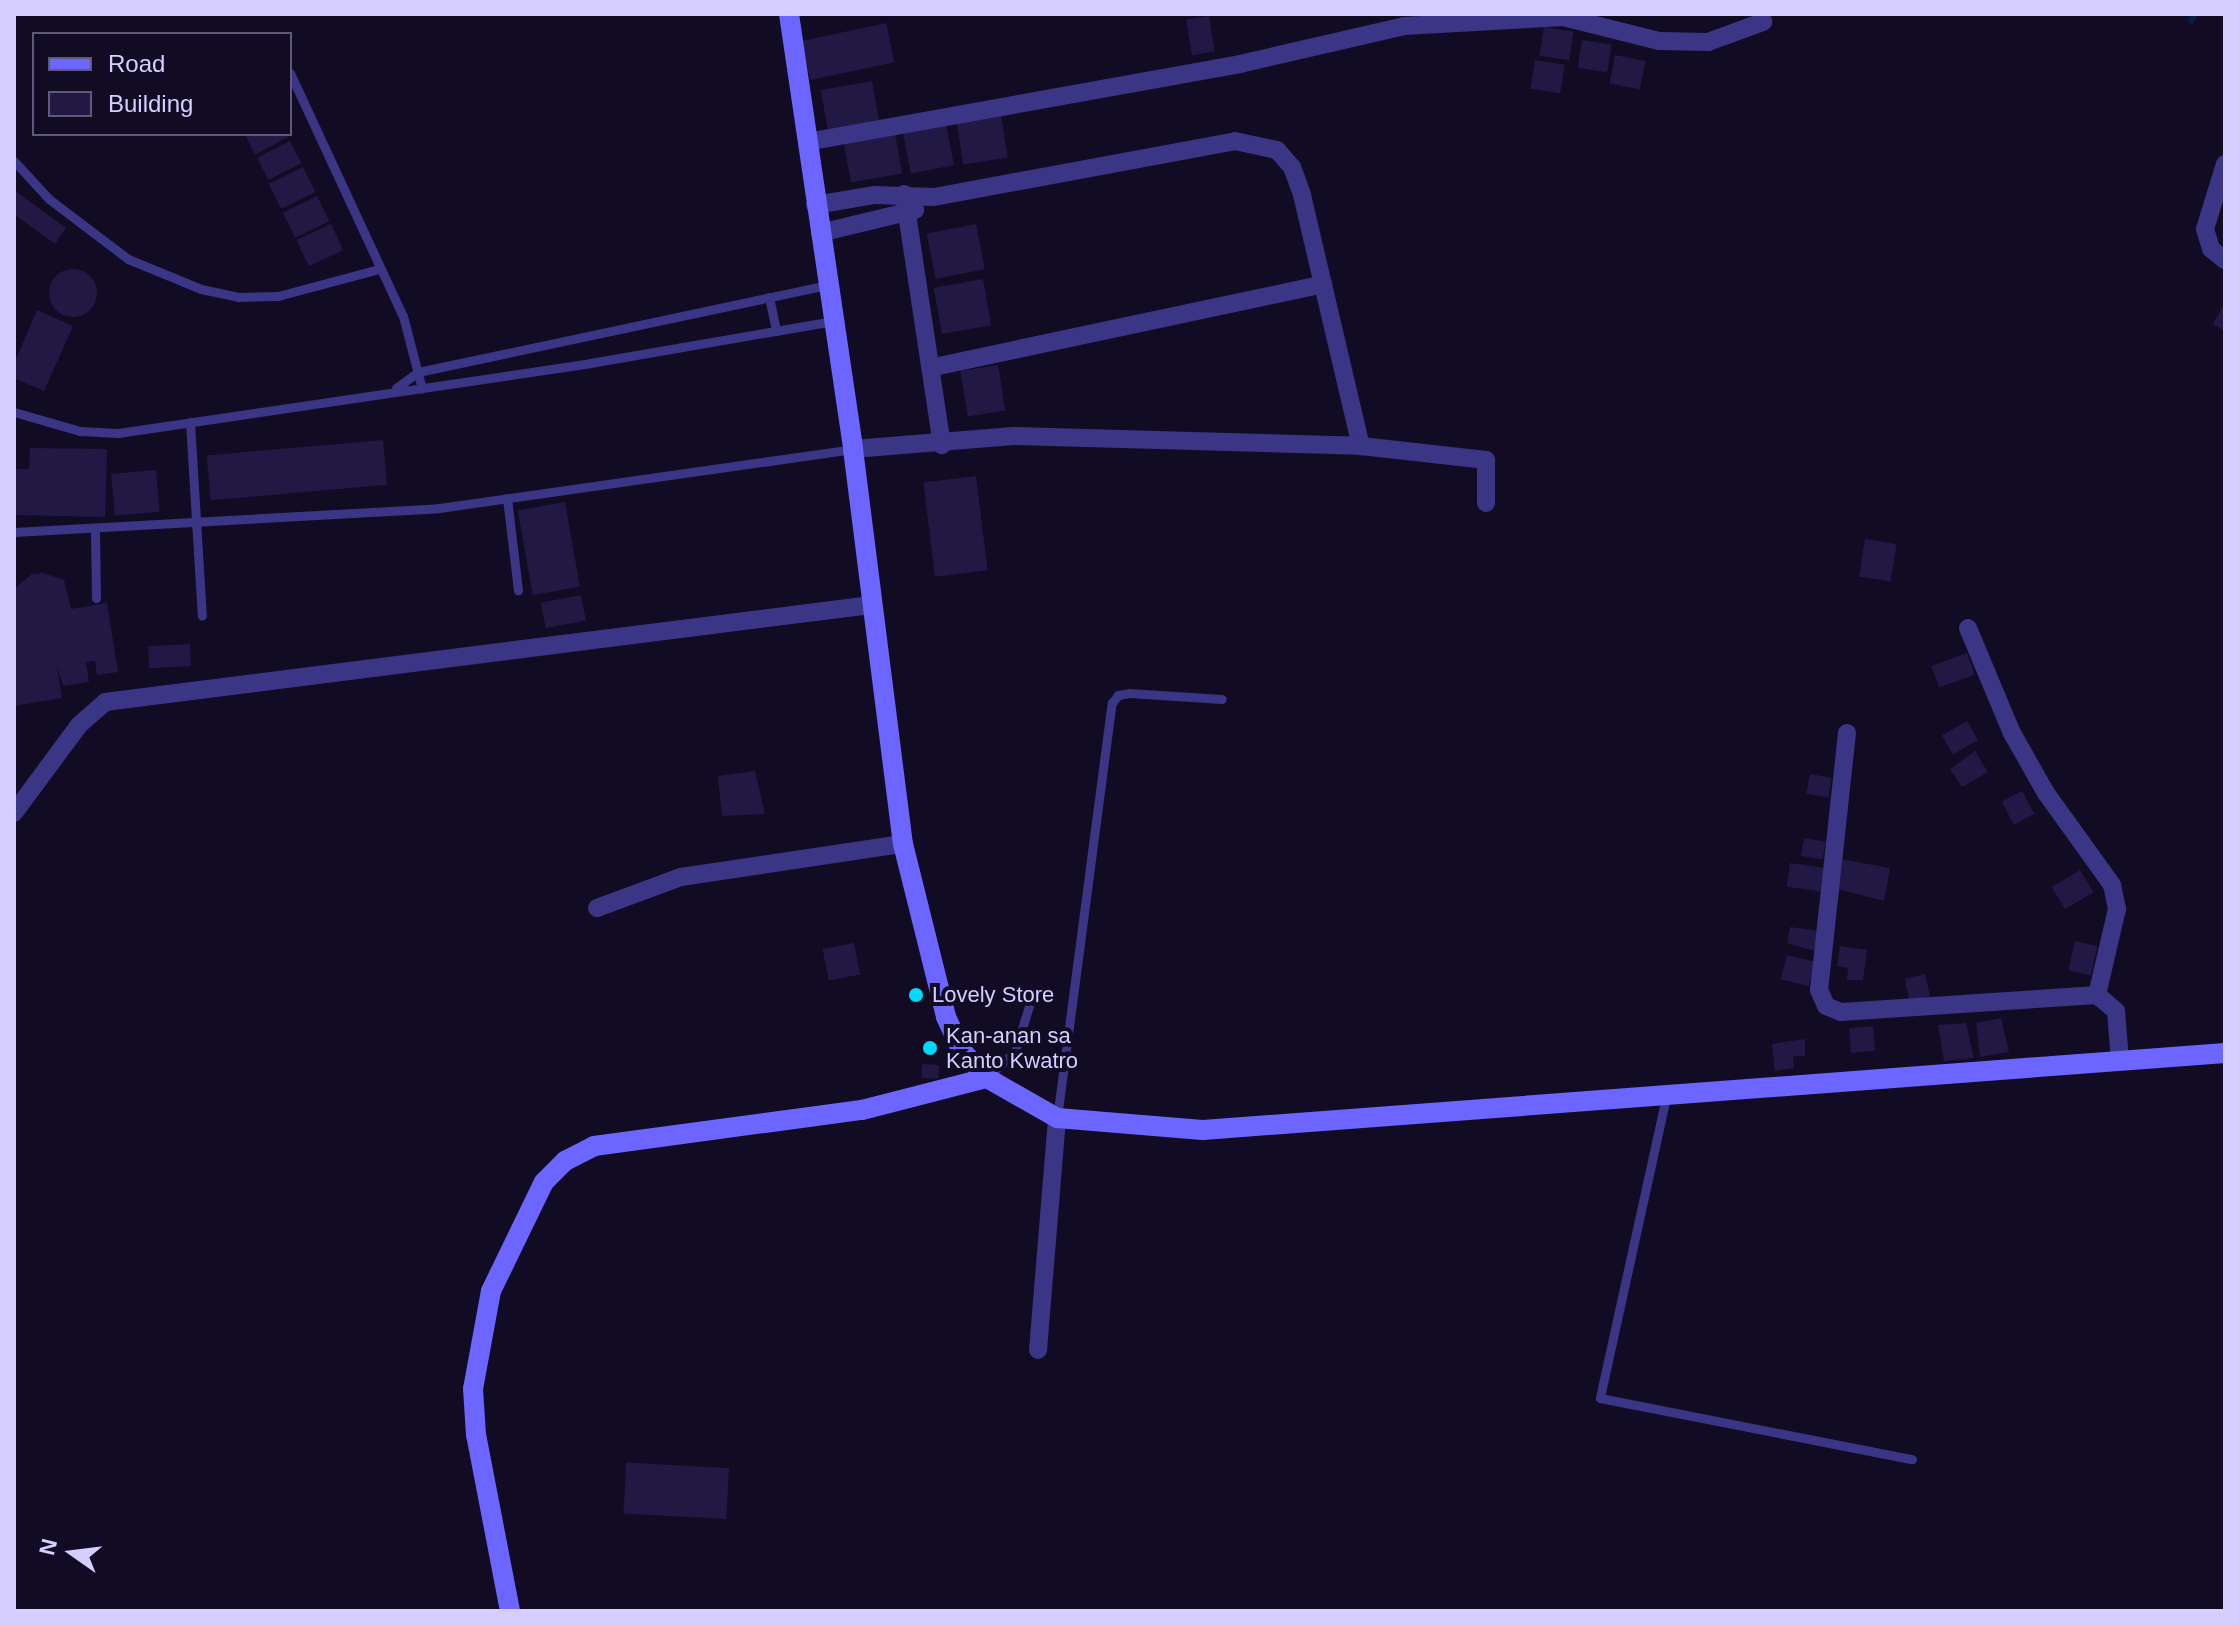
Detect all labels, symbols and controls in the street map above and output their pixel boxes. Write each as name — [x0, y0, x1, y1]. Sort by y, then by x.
legend — [32, 32, 292, 136]
text: Road — [108, 50, 165, 77]
text: Building — [108, 90, 193, 117]
place label: Lovely Store — [932, 982, 1054, 1008]
marker: Lovely Store — [907, 986, 925, 1004]
place label: Kan-anan sa Kanto Kwatro — [946, 1022, 1078, 1074]
marker: Kan-anan sa Kanto Kwatro — [921, 1039, 939, 1057]
north arrow — [32, 1513, 112, 1593]
text: N — [34, 1536, 62, 1558]

